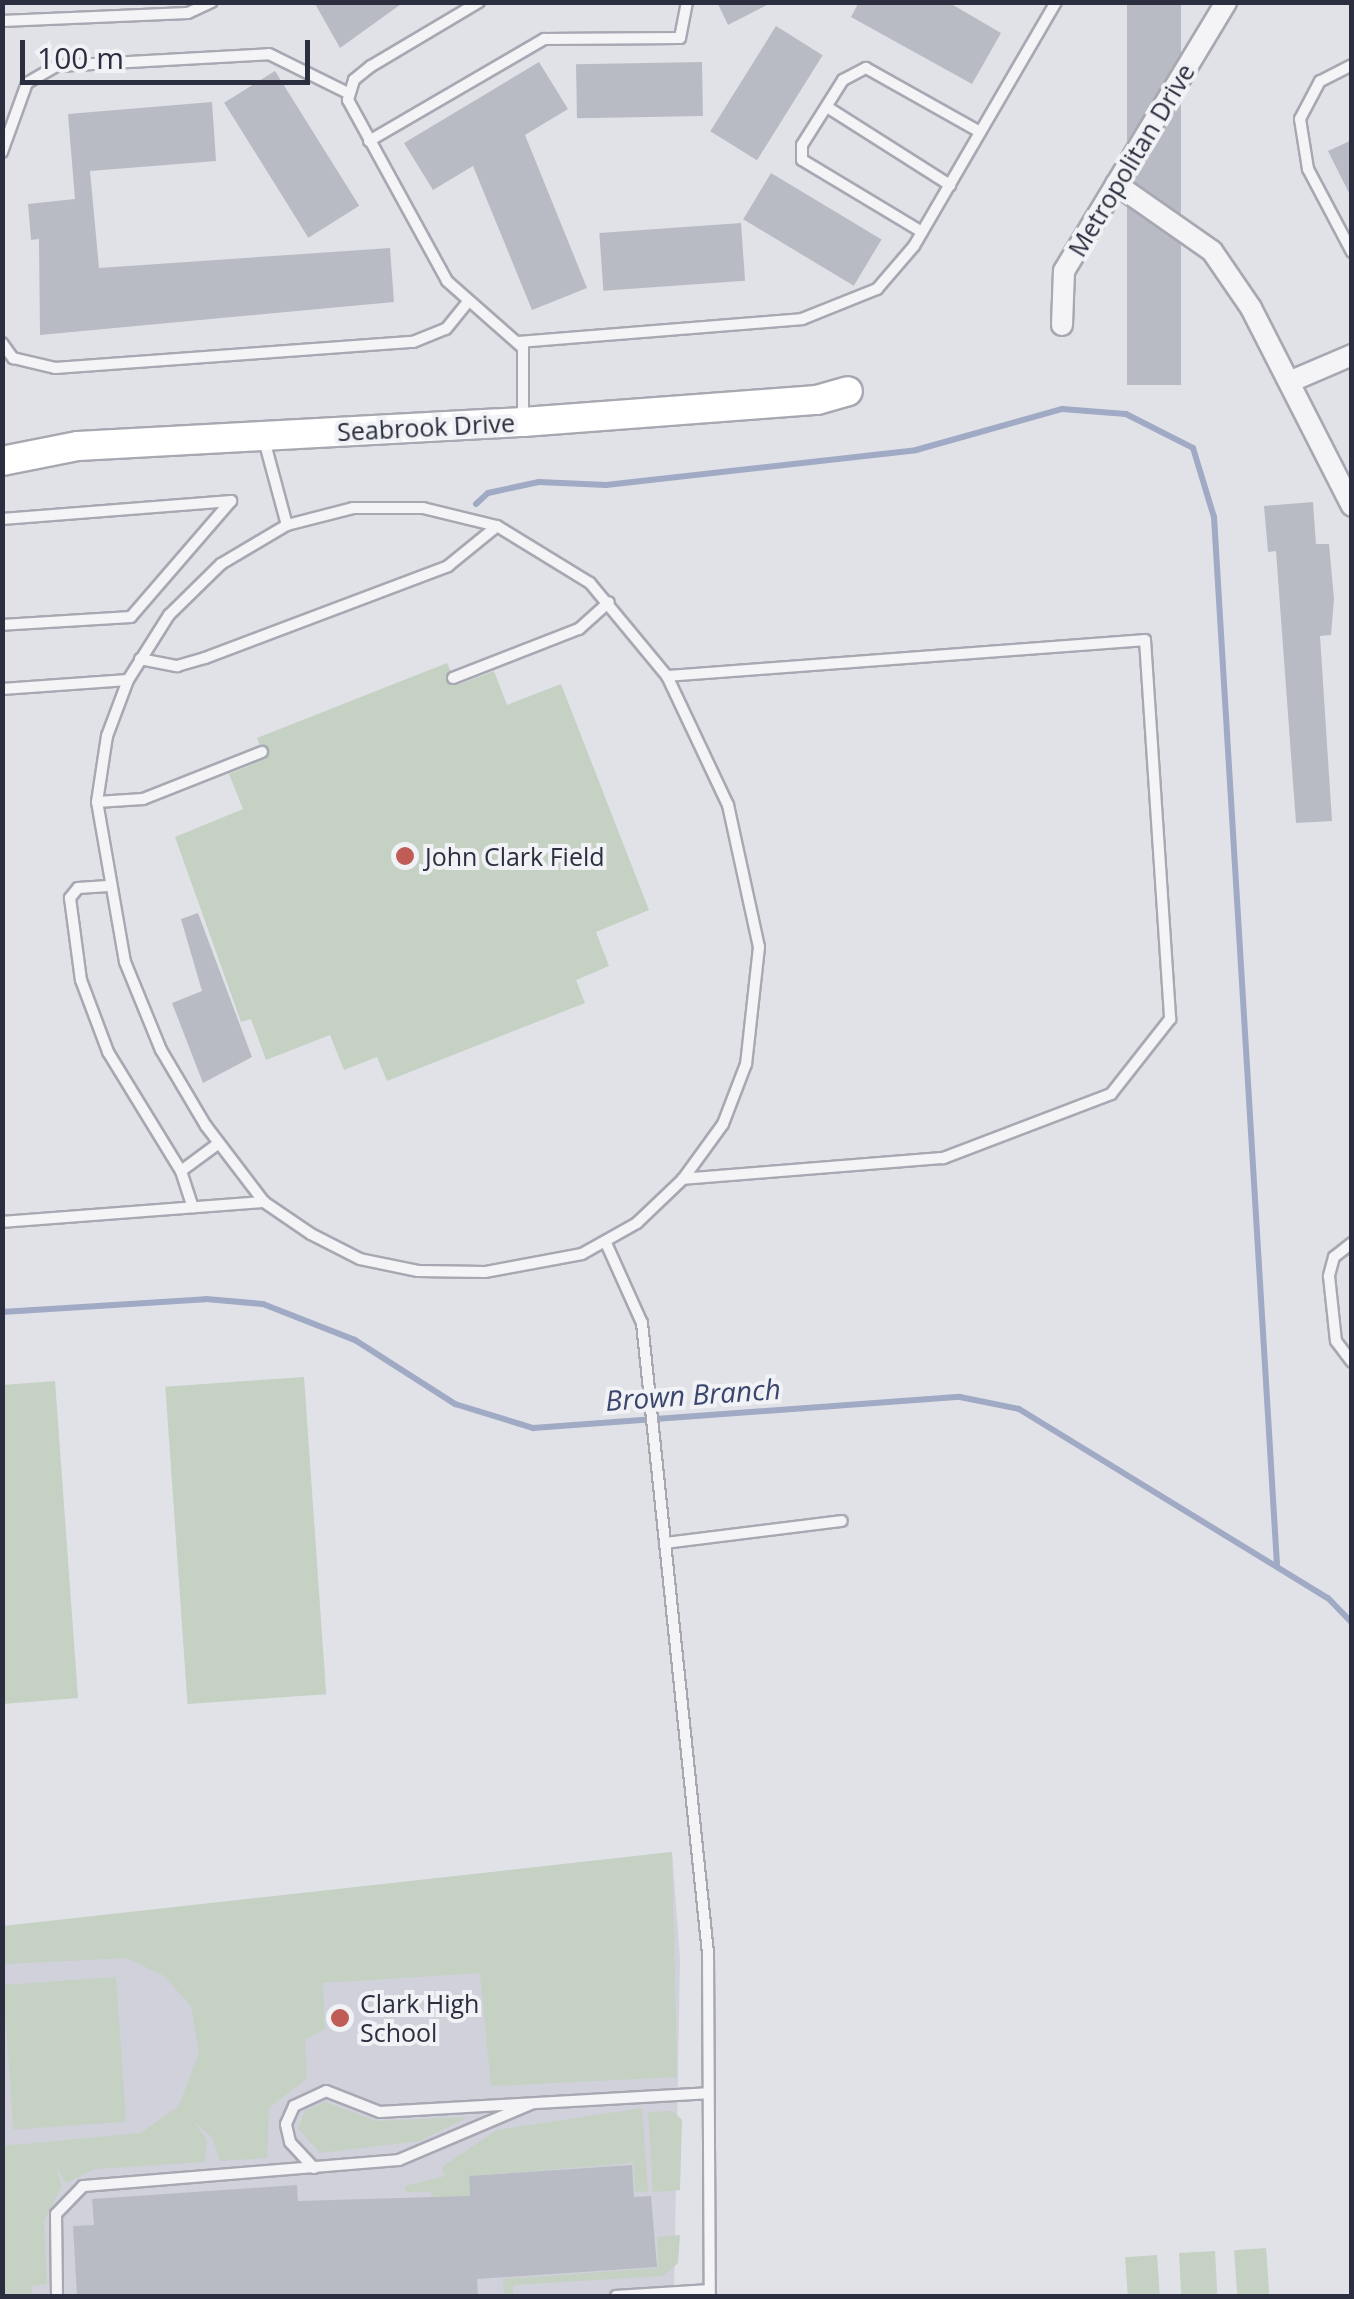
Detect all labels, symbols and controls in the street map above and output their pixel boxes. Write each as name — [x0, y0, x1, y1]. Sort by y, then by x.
scale bar — [25, 20, 315, 82]
text: 100 m — [37, 37, 124, 78]
street label: Metropolitan Drive — [1062, 58, 1200, 262]
street label: Seabrook Drive — [336, 407, 516, 447]
place label: John Clark Field — [425, 841, 605, 871]
marker: John Clark Field — [394, 845, 416, 867]
water label: Brown Branch — [604, 1371, 782, 1417]
place label: Clark High School — [360, 1989, 479, 2048]
marker: Clark High School — [329, 2007, 351, 2029]

